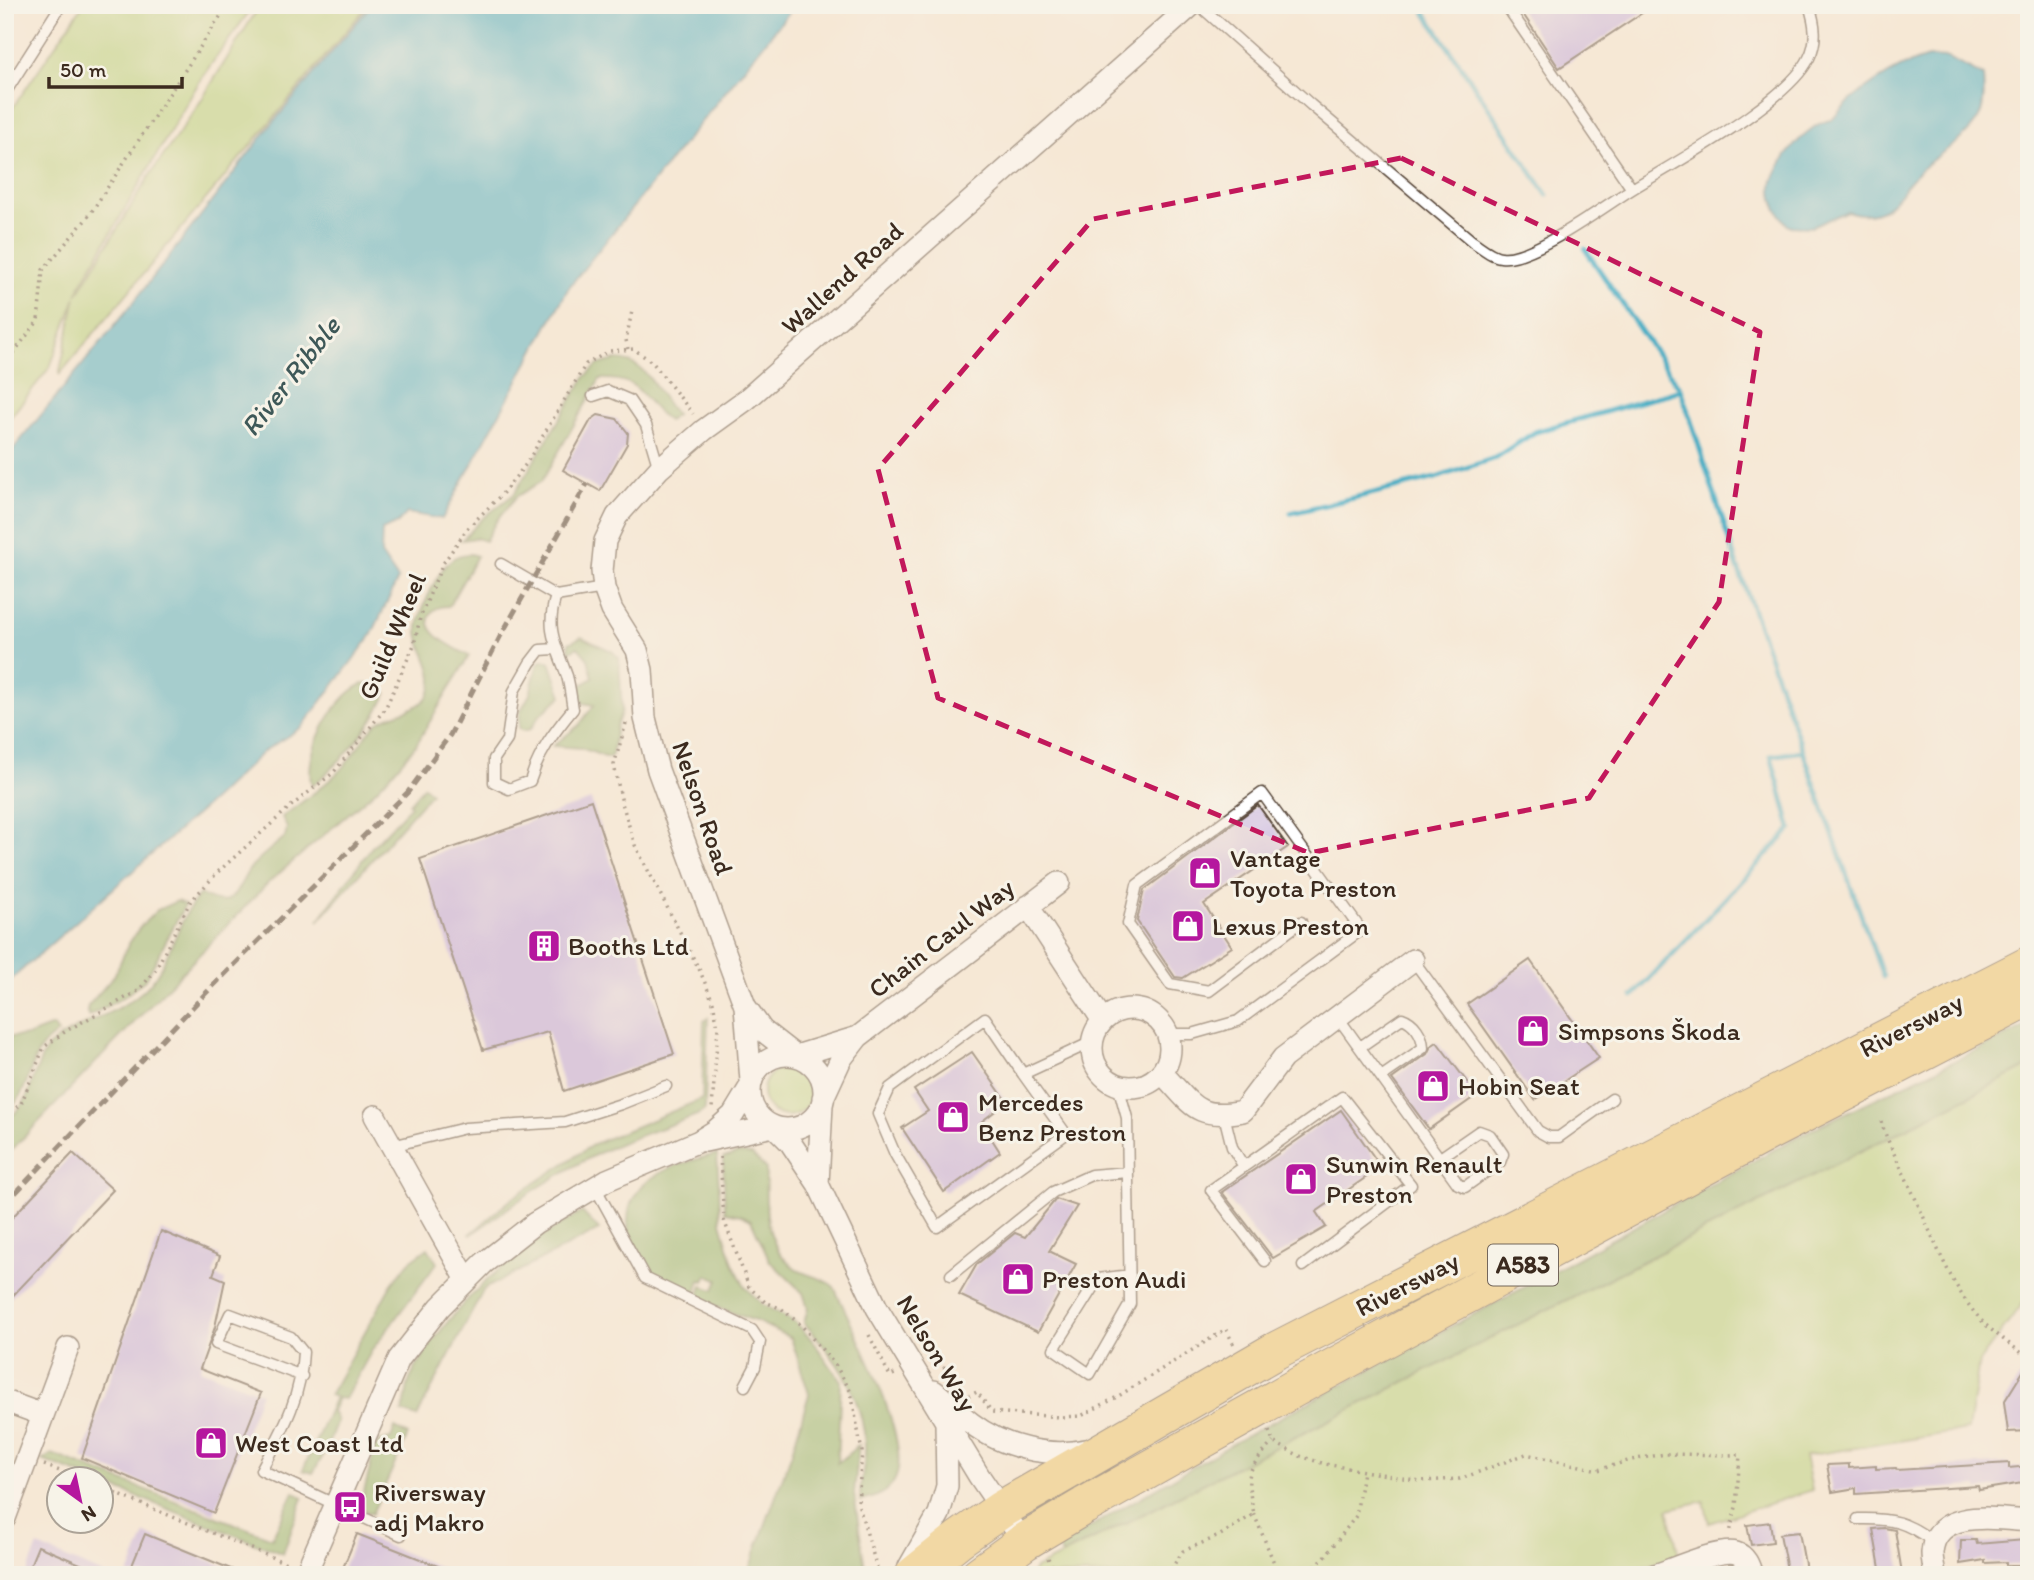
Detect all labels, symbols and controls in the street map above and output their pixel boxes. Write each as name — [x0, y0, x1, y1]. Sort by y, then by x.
scale bar — [49, 46, 182, 90]
text: 50 m — [60, 57, 107, 82]
street label: Wallend Road — [774, 215, 910, 341]
water label: River Ribble — [233, 308, 348, 442]
street label: Guild Wheel — [351, 568, 433, 704]
street label: Nelson Road — [665, 737, 741, 880]
place label: Vantage Toyota Preston — [1230, 842, 1397, 904]
shop icon: Vantage Toyota Preston — [1186, 854, 1224, 892]
street label: Chain Caul Way — [862, 871, 1020, 1005]
shop icon: Lexus Preston — [1169, 907, 1207, 945]
place label: Lexus Preston — [1212, 910, 1369, 942]
building icon: Booths Ltd — [525, 927, 563, 965]
place label: Booths Ltd — [568, 930, 689, 962]
street label: Riversway — [1854, 985, 1968, 1065]
shop icon: Simpsons Škoda — [1514, 1012, 1552, 1050]
place label: Simpsons Škoda — [1558, 1015, 1741, 1047]
shop icon: Hobin Seat — [1414, 1067, 1452, 1105]
place label: Hobin Seat — [1458, 1070, 1580, 1102]
place label: Mercedes Benz Preston — [978, 1086, 1127, 1148]
shop icon: Mercedes Benz Preston — [934, 1098, 972, 1136]
place label: Sunwin Renault Preston — [1326, 1148, 1503, 1210]
shop icon: Sunwin Renault Preston — [1282, 1160, 1320, 1198]
street label: Riversway — [1350, 1244, 1464, 1324]
road number: A583 — [1488, 1245, 1558, 1286]
shop icon: Preston Audi — [999, 1260, 1037, 1298]
place label: Preston Audi — [1042, 1263, 1186, 1295]
street label: Nelson Way — [890, 1289, 984, 1417]
shop icon: West Coast Ltd — [192, 1424, 230, 1462]
place label: West Coast Ltd — [235, 1427, 404, 1459]
north arrow — [46, 1464, 116, 1534]
place label: Riversway adj Makro — [374, 1476, 486, 1538]
bus stop icon: Riversway adj Makro — [331, 1488, 369, 1526]
text: N — [77, 1501, 101, 1527]

